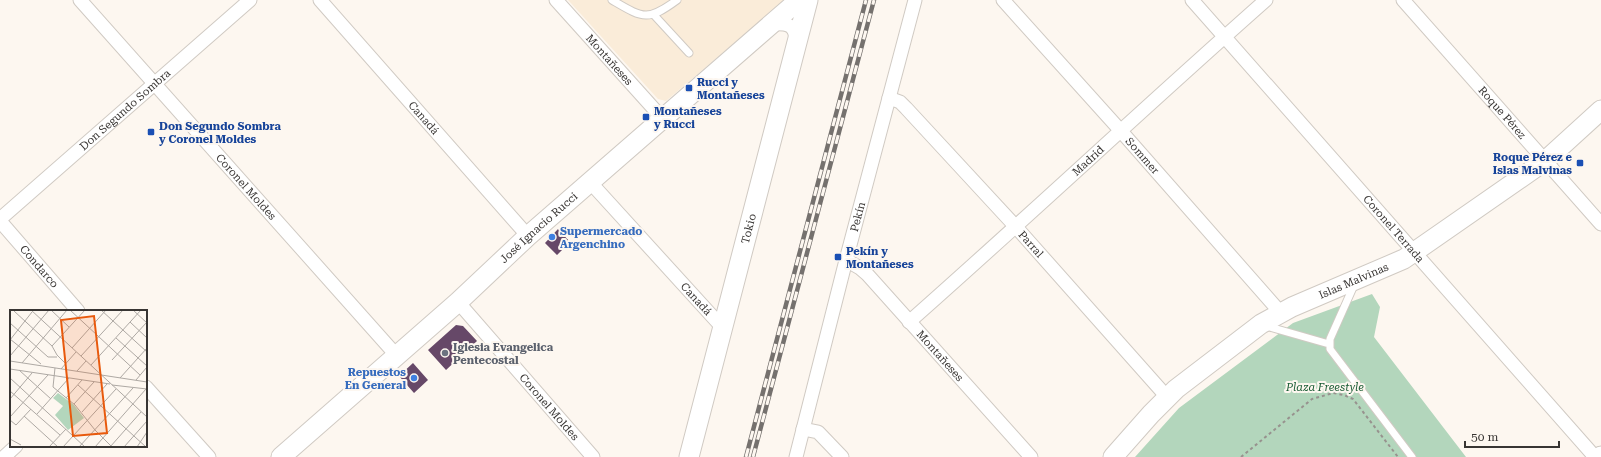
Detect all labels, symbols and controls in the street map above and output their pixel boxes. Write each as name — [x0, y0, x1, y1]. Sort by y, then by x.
street label: Montañeses — [583, 32, 635, 88]
street label: Don Segundo Sombra — [77, 67, 173, 153]
place label: Rucci y Montañeses — [697, 76, 765, 102]
marker: Rucci y Montañeses — [684, 83, 694, 93]
street label: Roque Pérez — [1475, 84, 1529, 142]
street label: Canadá — [405, 99, 442, 137]
place label: Montañeses y Rucci — [654, 105, 722, 131]
marker: Montañeses y Rucci — [641, 112, 651, 122]
place label: Don Segundo Sombra y Coronel Moldes — [159, 120, 281, 146]
marker: Don Segundo Sombra y Coronel Moldes — [146, 127, 156, 137]
street label: Sommer — [1123, 135, 1162, 177]
street label: Madrid — [1070, 143, 1107, 179]
street label: Coronel Moldes — [213, 151, 279, 223]
place label: Roque Pérez e Islas Malvinas — [1493, 151, 1573, 177]
marker: Roque Pérez e Islas Malvinas — [1575, 158, 1585, 168]
street label: José Ignacio Rucci — [497, 190, 581, 266]
street label: Coronel Terrada — [1360, 193, 1427, 266]
street label: Pekín — [848, 201, 868, 233]
street label: Tokio — [739, 212, 759, 245]
place label: Supermercado Argenchino — [560, 225, 642, 251]
street label: Parral — [1016, 228, 1046, 261]
marker: Supermercado Argenchino — [547, 232, 557, 242]
street label: Condarco — [17, 243, 61, 291]
place label: Pekín y Montañeses — [846, 245, 914, 271]
marker: Pekín y Montañeses — [833, 252, 843, 262]
street label: Islas Malvinas — [1317, 260, 1391, 302]
street label: Canadá — [678, 280, 714, 318]
inset map — [10, 310, 147, 447]
street label: Montañeses — [914, 328, 966, 384]
place label: Iglesia Evangelica Pentecostal — [453, 341, 554, 367]
marker: Iglesia Evangelica Pentecostal — [440, 348, 450, 358]
place label: Repuestos En General — [345, 366, 406, 392]
street label: Coronel Moldes — [516, 371, 581, 443]
marker: Repuestos En General — [409, 373, 419, 383]
park label: Plaza Freestyle — [1285, 381, 1364, 394]
scale bar — [1465, 423, 1559, 449]
text: 50 m — [1471, 430, 1498, 444]

